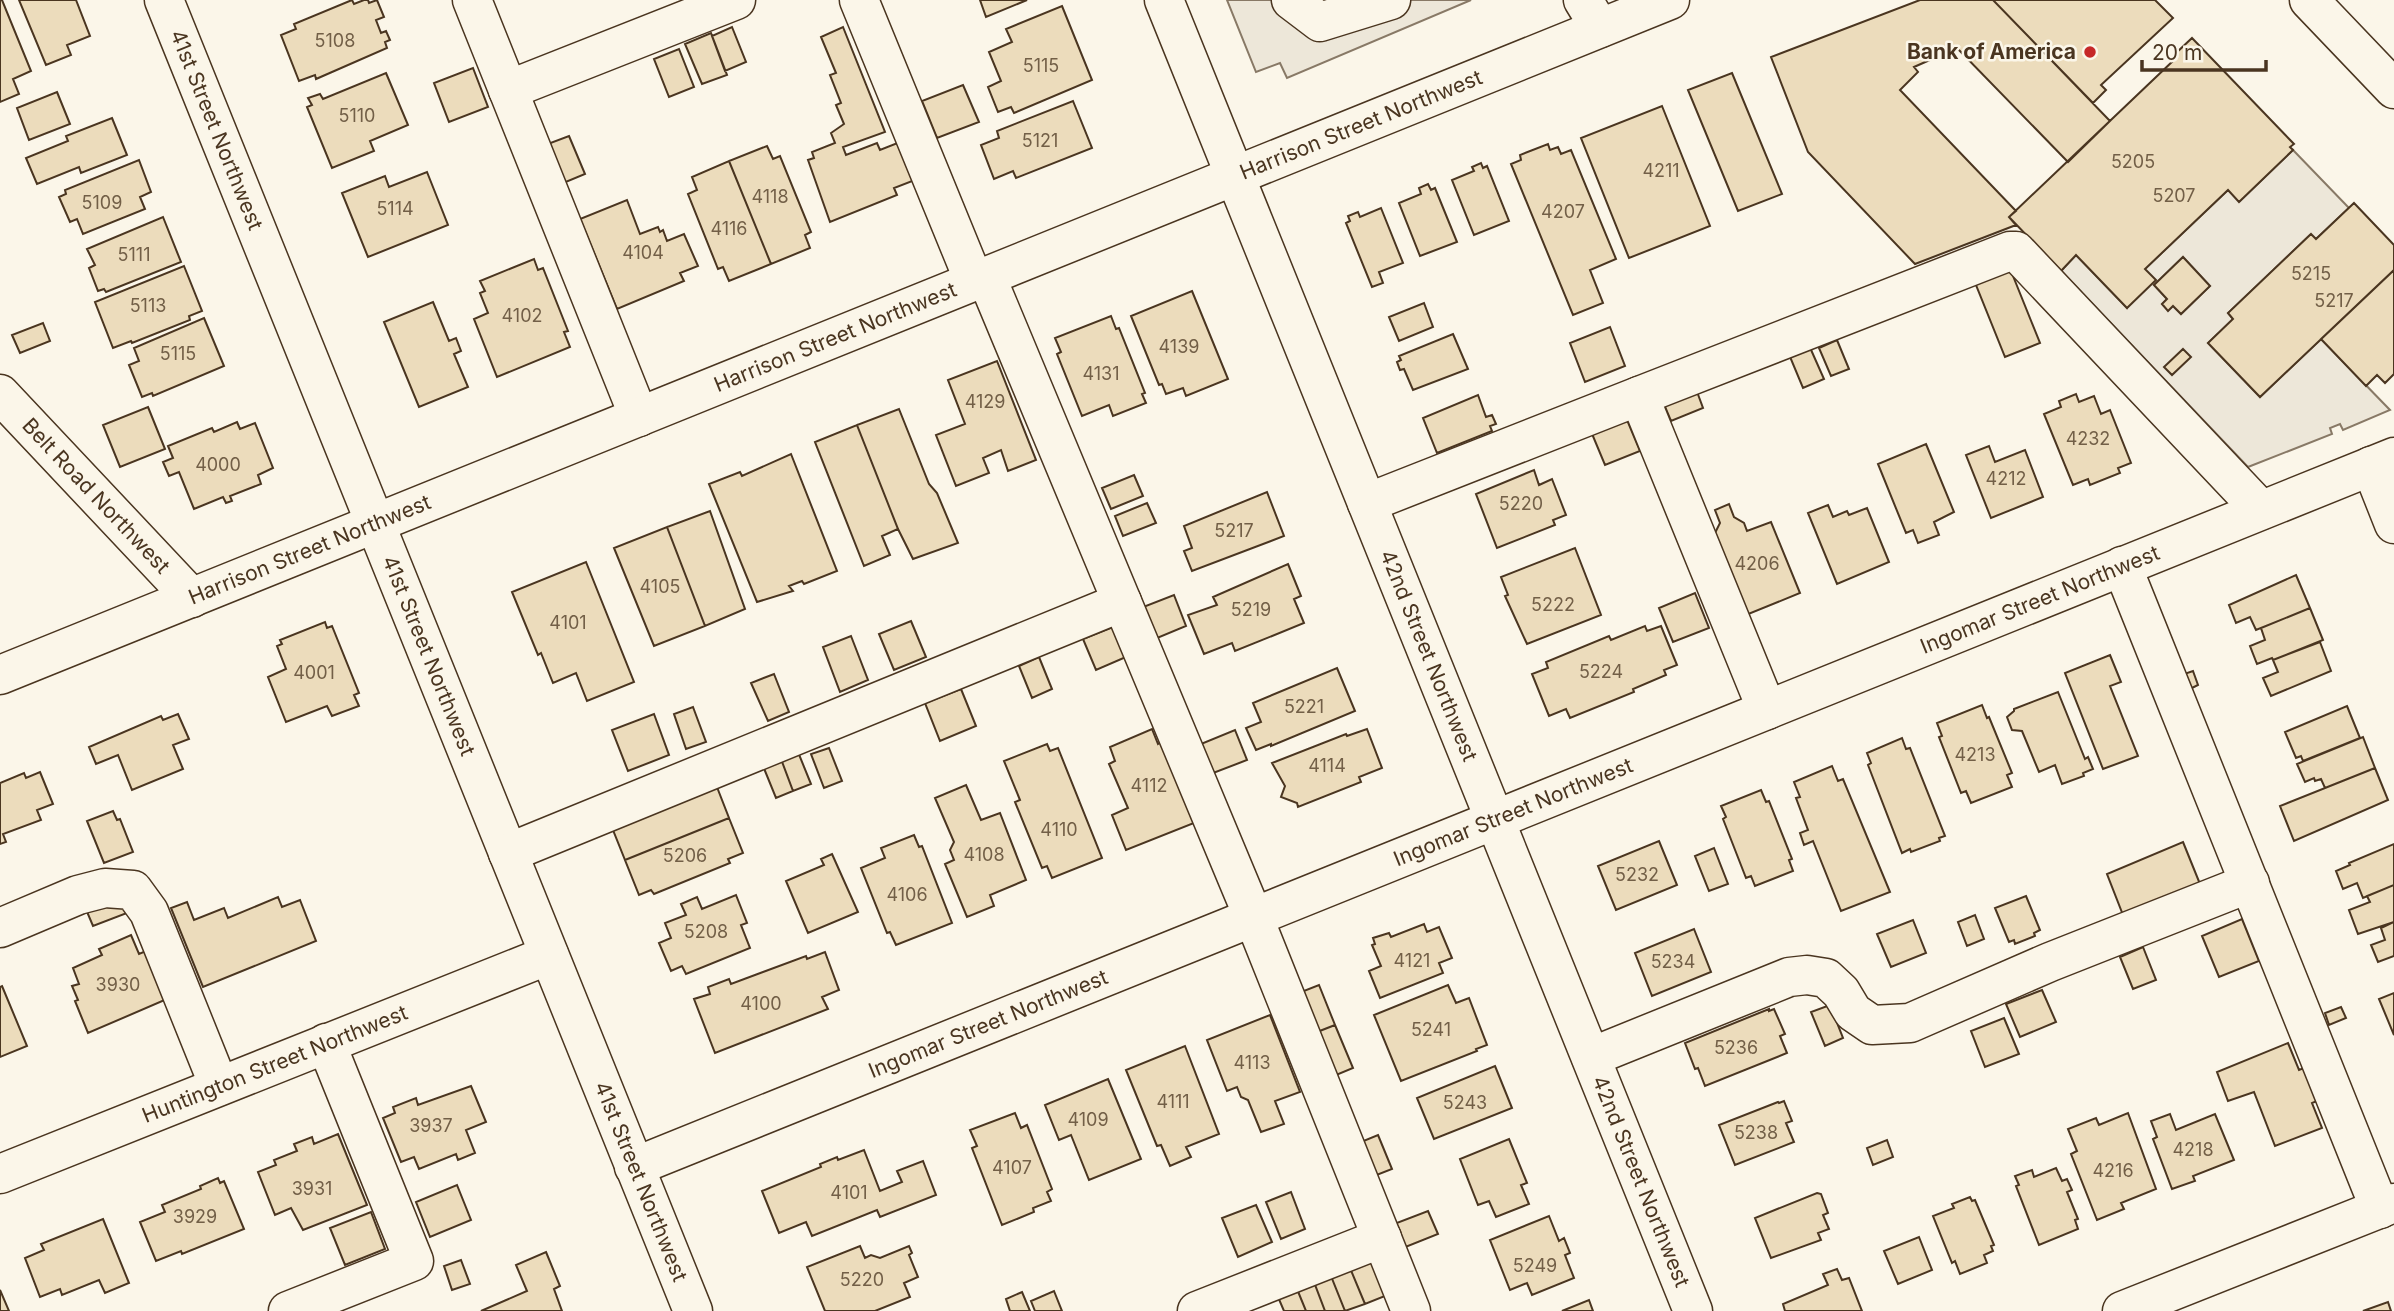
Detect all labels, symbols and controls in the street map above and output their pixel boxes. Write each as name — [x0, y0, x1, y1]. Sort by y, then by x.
street label: 41st Street Northwest — [165, 26, 268, 234]
scale bar — [2142, 28, 2266, 72]
house number: 5108 — [315, 30, 355, 51]
place label: Bank of America — [1907, 39, 2076, 64]
text: 20 m — [2152, 40, 2202, 65]
marker: Bank of America — [2082, 44, 2098, 60]
house number: 5115 — [1023, 55, 1059, 76]
street label: Harrison Street Northwest — [1236, 64, 1486, 185]
house number: 5110 — [339, 105, 375, 126]
house number: 5121 — [1022, 130, 1058, 151]
house number: 5205 — [2111, 151, 2155, 172]
house number: 4211 — [1642, 160, 1680, 181]
house number: 5207 — [2152, 185, 2196, 206]
house number: 4118 — [751, 186, 789, 207]
house number: 5109 — [82, 192, 122, 213]
house number: 5114 — [376, 198, 414, 219]
house number: 4207 — [1541, 201, 1585, 222]
house number: 4116 — [710, 218, 748, 239]
house number: 4104 — [622, 242, 664, 263]
house number: 5111 — [118, 244, 150, 265]
house number: 5215 — [2291, 263, 2331, 284]
street label: Harrison Street Northwest — [710, 277, 960, 397]
house number: 5217 — [2314, 290, 2354, 311]
house number: 5113 — [130, 295, 166, 316]
house number: 4102 — [502, 305, 542, 326]
house number: 4139 — [1159, 336, 1199, 357]
house number: 5115 — [160, 343, 196, 364]
house number: 4131 — [1082, 363, 1120, 384]
house number: 4129 — [965, 391, 1005, 412]
street label: Belt Road Northwest — [17, 413, 175, 578]
house number: 4232 — [2066, 428, 2110, 449]
house number: 4000 — [195, 454, 241, 475]
house number: 4212 — [1986, 468, 2026, 489]
street label: Harrison Street Northwest — [185, 489, 434, 610]
house number: 5220 — [1499, 493, 1543, 514]
house number: 5217 — [1214, 520, 1254, 541]
street label: Ingomar Street Northwest — [1916, 540, 2163, 659]
street label: 42nd Street Northwest — [1375, 546, 1483, 765]
street label: 41st Street Northwest — [377, 552, 481, 759]
house number: 4206 — [1734, 553, 1780, 574]
house number: 4105 — [640, 576, 680, 597]
house number: 5222 — [1531, 594, 1575, 615]
house number: 5219 — [1231, 599, 1271, 620]
house number: 4101 — [549, 612, 587, 633]
house number: 5224 — [1579, 661, 1623, 682]
house number: 4001 — [293, 662, 335, 683]
house number: 5221 — [1284, 696, 1324, 717]
house number: 4213 — [1954, 744, 1996, 765]
street label: Ingomar Street Northwest — [1390, 752, 1636, 871]
house number: 4114 — [1308, 755, 1346, 776]
house number: 4112 — [1131, 775, 1167, 796]
house number: 4110 — [1040, 819, 1078, 840]
house number: 4108 — [963, 844, 1005, 865]
house number: 5206 — [663, 845, 707, 866]
house number: 5232 — [1615, 864, 1659, 885]
house number: 4106 — [886, 884, 928, 905]
house number: 5208 — [684, 921, 728, 942]
house number: 4121 — [1394, 950, 1430, 971]
house number: 5234 — [1651, 951, 1695, 972]
street label: Ingomar Street Northwest — [865, 964, 1111, 1083]
house number: 3930 — [96, 974, 140, 995]
house number: 4100 — [740, 993, 782, 1014]
street label: Huntington Street Northwest — [138, 1000, 411, 1128]
house number: 5241 — [1411, 1019, 1451, 1040]
house number: 5236 — [1714, 1037, 1758, 1058]
house number: 4113 — [1233, 1052, 1271, 1073]
street label: 42nd Street Northwest — [1587, 1072, 1695, 1291]
street label: 41st Street Northwest — [590, 1077, 693, 1285]
house number: 4111 — [1156, 1091, 1190, 1112]
house number: 5243 — [1443, 1092, 1487, 1113]
house number: 4109 — [1067, 1109, 1109, 1130]
house number: 3937 — [409, 1115, 453, 1136]
house number: 5238 — [1734, 1122, 1778, 1143]
house number: 4218 — [2172, 1139, 2214, 1160]
house number: 4107 — [992, 1157, 1032, 1178]
house number: 4216 — [2092, 1160, 2134, 1181]
house number: 3931 — [292, 1178, 332, 1199]
house number: 4101 — [830, 1182, 868, 1203]
house number: 3929 — [173, 1206, 217, 1227]
house number: 5249 — [1513, 1255, 1557, 1276]
house number: 5220 — [840, 1269, 884, 1290]

